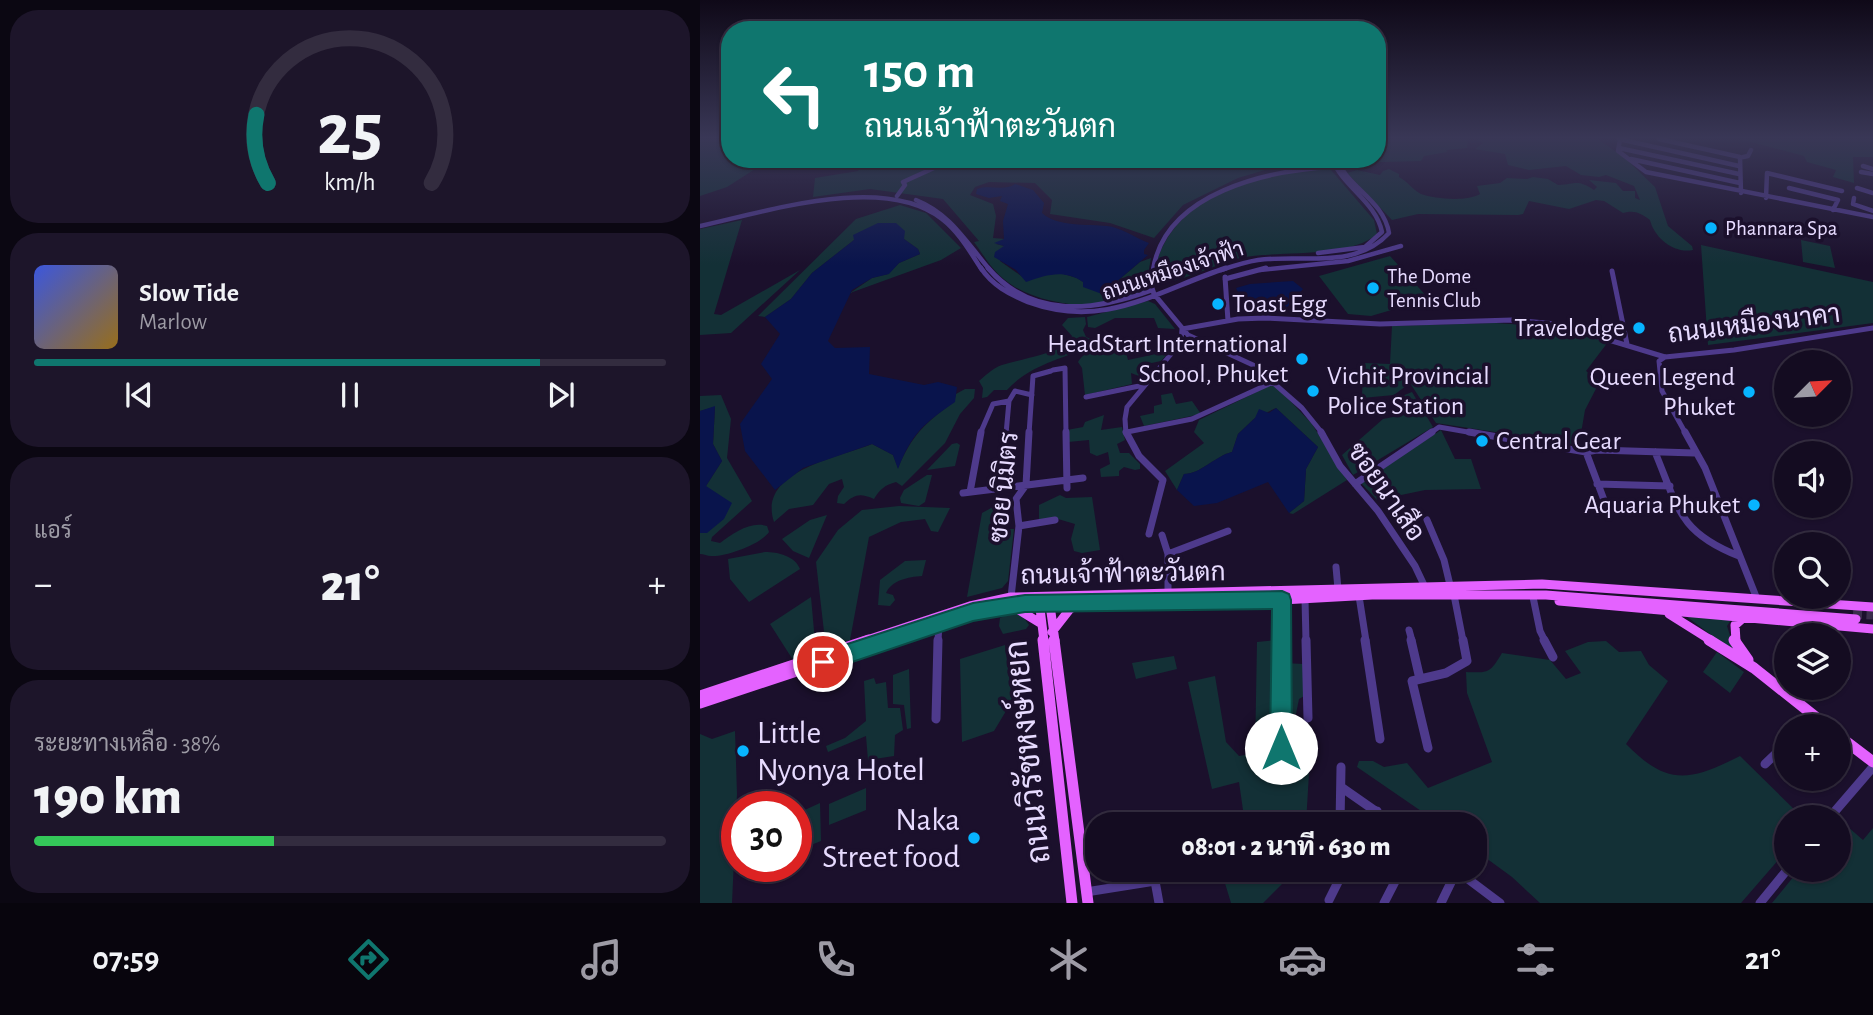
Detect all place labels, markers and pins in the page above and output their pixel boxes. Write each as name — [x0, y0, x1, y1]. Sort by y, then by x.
place label: Phannara Spa — [1725, 218, 1838, 239]
marker: Phannara Spa — [1703, 220, 1719, 236]
place label: The Dome Tennis Club — [1387, 266, 1481, 311]
marker: The Dome Tennis Club — [1365, 280, 1381, 296]
place label: Toast Egg — [1232, 291, 1327, 317]
marker: Toast Egg — [1210, 296, 1226, 312]
place label: Travelodge — [1514, 315, 1625, 341]
marker: Travelodge — [1631, 320, 1647, 336]
place label: HeadStart International School, Phuket — [1047, 331, 1288, 387]
marker: HeadStart International School, Phuket — [1294, 351, 1310, 367]
place label: Vichit Provincial Police Station — [1327, 363, 1490, 419]
place label: Queen Legend Phuket — [1590, 364, 1735, 420]
marker: Vichit Provincial Police Station — [1305, 383, 1321, 399]
marker: Queen Legend Phuket — [1741, 384, 1757, 400]
place label: Central Gear — [1496, 428, 1621, 454]
marker: Central Gear — [1474, 433, 1490, 449]
place label: Aquaria Phuket — [1584, 492, 1740, 518]
marker: Aquaria Phuket — [1746, 497, 1762, 513]
pin — [793, 632, 853, 692]
place label: Little Nyonya Hotel — [757, 717, 925, 786]
marker: Little Nyonya Hotel — [735, 743, 751, 759]
place label: Naka Street food — [822, 804, 960, 873]
marker: Naka Street food — [966, 830, 982, 846]

